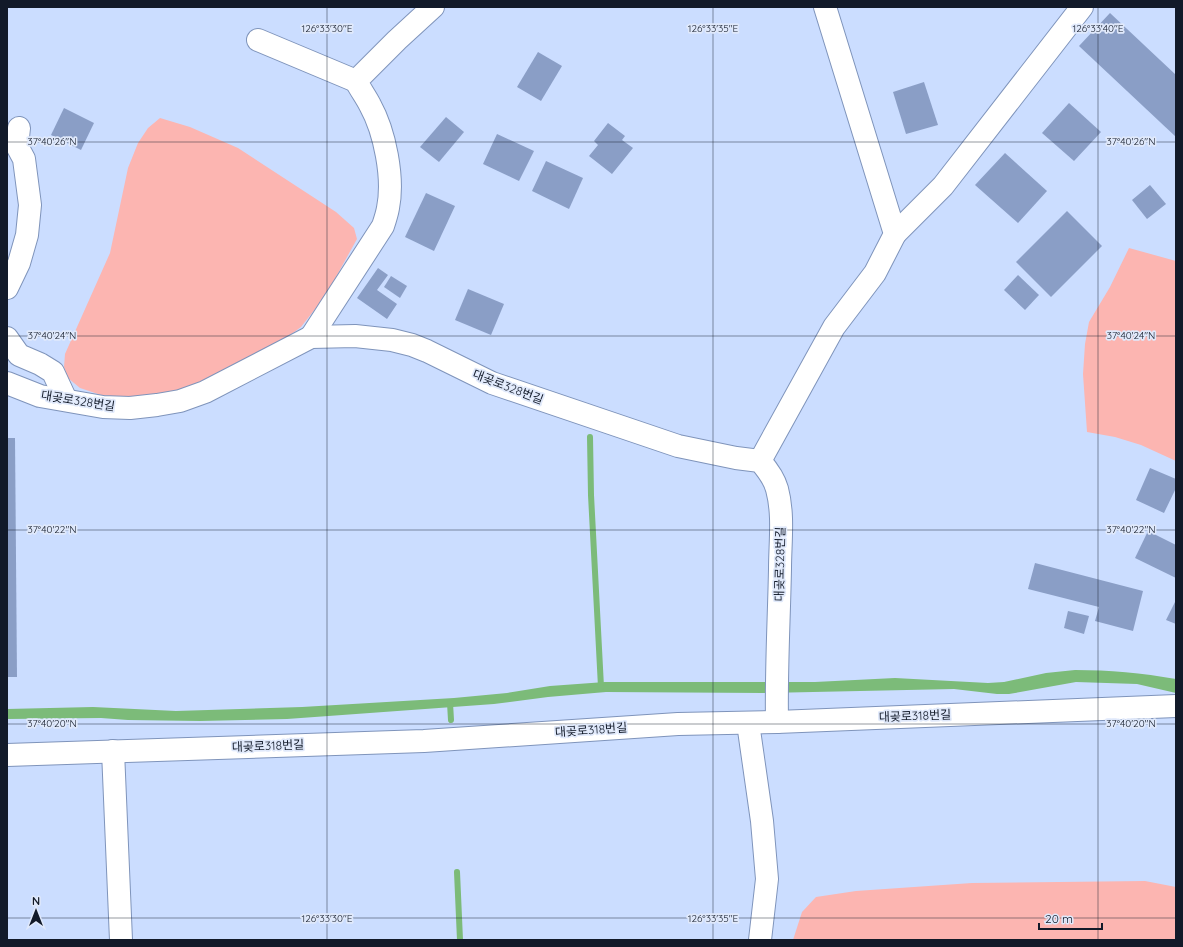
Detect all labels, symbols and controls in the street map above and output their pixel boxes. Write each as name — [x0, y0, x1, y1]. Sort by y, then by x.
text: 126°33'30"E — [301, 22, 353, 35]
text: 126°33'35"E — [688, 22, 739, 35]
text: 126°33'40"E — [1072, 22, 1124, 35]
text: 37°40'26"N — [28, 135, 76, 148]
text: 37°40'26"N — [1107, 135, 1155, 148]
text: 37°40'24"N — [28, 329, 76, 342]
text: 37°40'24"N — [1107, 329, 1155, 342]
street label: 대곶로328번길 — [471, 366, 546, 407]
street label: 대곶로328번길 — [40, 387, 116, 414]
text: 37°40'22"N — [27, 523, 77, 536]
text: 37°40'22"N — [1106, 523, 1156, 536]
street label: 대곶로328번길 — [771, 527, 788, 601]
street label: 대곶로318번길 — [879, 707, 951, 724]
text: 37°40'20"N — [27, 717, 77, 730]
text: 37°40'20"N — [1106, 717, 1156, 730]
street label: 대곶로318번길 — [554, 719, 628, 740]
street label: 대곶로318번길 — [232, 737, 304, 754]
north arrow — [16, 891, 56, 931]
text: N — [32, 894, 40, 908]
scale bar — [1039, 905, 1102, 931]
text: 20 m — [1045, 911, 1073, 926]
text: 126°33'30"E — [301, 912, 353, 925]
text: 126°33'35"E — [688, 912, 739, 925]

